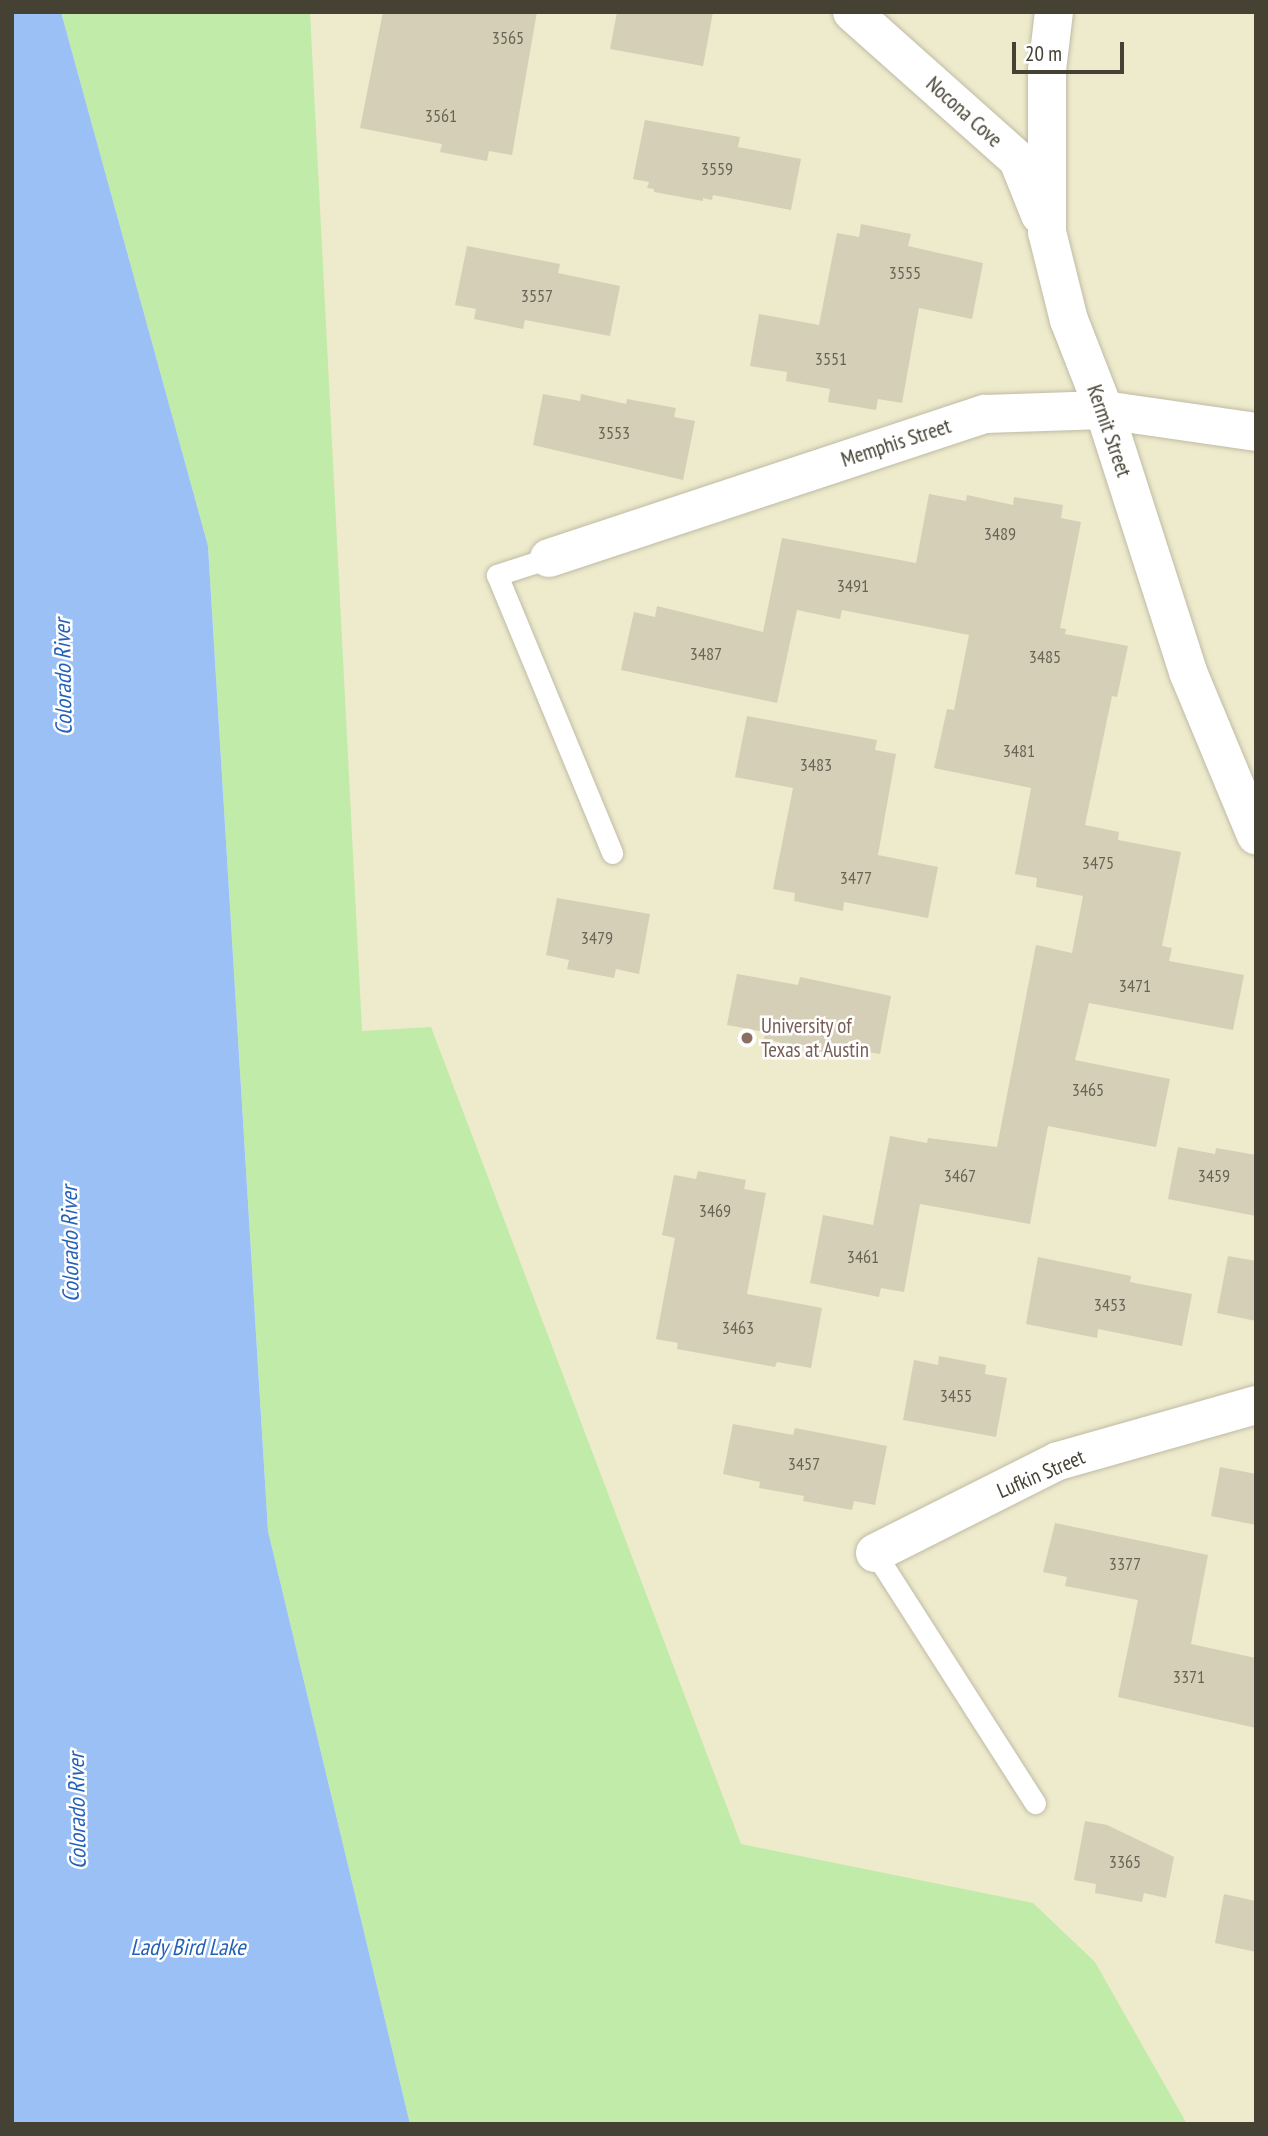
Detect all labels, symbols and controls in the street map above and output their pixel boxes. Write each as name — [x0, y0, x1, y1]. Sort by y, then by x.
house number: 3565 — [492, 27, 524, 49]
scale bar — [1016, 28, 1128, 72]
text: 20 m — [1025, 40, 1062, 67]
street label: Nocona Cove — [921, 71, 1007, 153]
house number: 3561 — [425, 105, 457, 127]
house number: 3559 — [701, 158, 733, 180]
house number: 3555 — [889, 262, 921, 284]
house number: 3557 — [521, 285, 553, 307]
house number: 3551 — [815, 348, 847, 370]
street label: Kermit Street — [1081, 382, 1137, 480]
street label: Memphis Street — [838, 413, 954, 473]
house number: 3553 — [598, 422, 630, 444]
house number: 3489 — [984, 523, 1016, 545]
house number: 3491 — [837, 575, 869, 597]
water label: Colorado River — [48, 619, 78, 735]
house number: 3487 — [690, 643, 722, 665]
house number: 3485 — [1029, 646, 1061, 668]
house number: 3481 — [1003, 740, 1035, 762]
house number: 3483 — [800, 754, 832, 776]
house number: 3475 — [1082, 852, 1114, 874]
house number: 3477 — [840, 867, 872, 889]
house number: 3479 — [581, 927, 613, 949]
house number: 3471 — [1119, 975, 1151, 997]
place label: University of Texas at Austin — [761, 1013, 869, 1063]
marker: University of Texas at Austin — [739, 1030, 755, 1046]
house number: 3465 — [1072, 1079, 1104, 1101]
house number: 3467 — [944, 1165, 976, 1187]
house number: 3459 — [1198, 1165, 1230, 1187]
water label: Colorado River — [55, 1186, 85, 1302]
house number: 3469 — [699, 1200, 731, 1222]
house number: 3461 — [847, 1246, 879, 1268]
house number: 3453 — [1094, 1294, 1126, 1316]
house number: 3463 — [722, 1317, 754, 1339]
house number: 3455 — [940, 1385, 972, 1407]
street label: Lufkin Street — [993, 1444, 1089, 1504]
house number: 3457 — [788, 1453, 820, 1475]
house number: 3377 — [1109, 1553, 1141, 1575]
house number: 3371 — [1173, 1666, 1205, 1688]
water label: Colorado River — [62, 1753, 92, 1869]
house number: 3365 — [1109, 1851, 1141, 1873]
water label: Lady Bird Lake — [130, 1933, 246, 1961]

